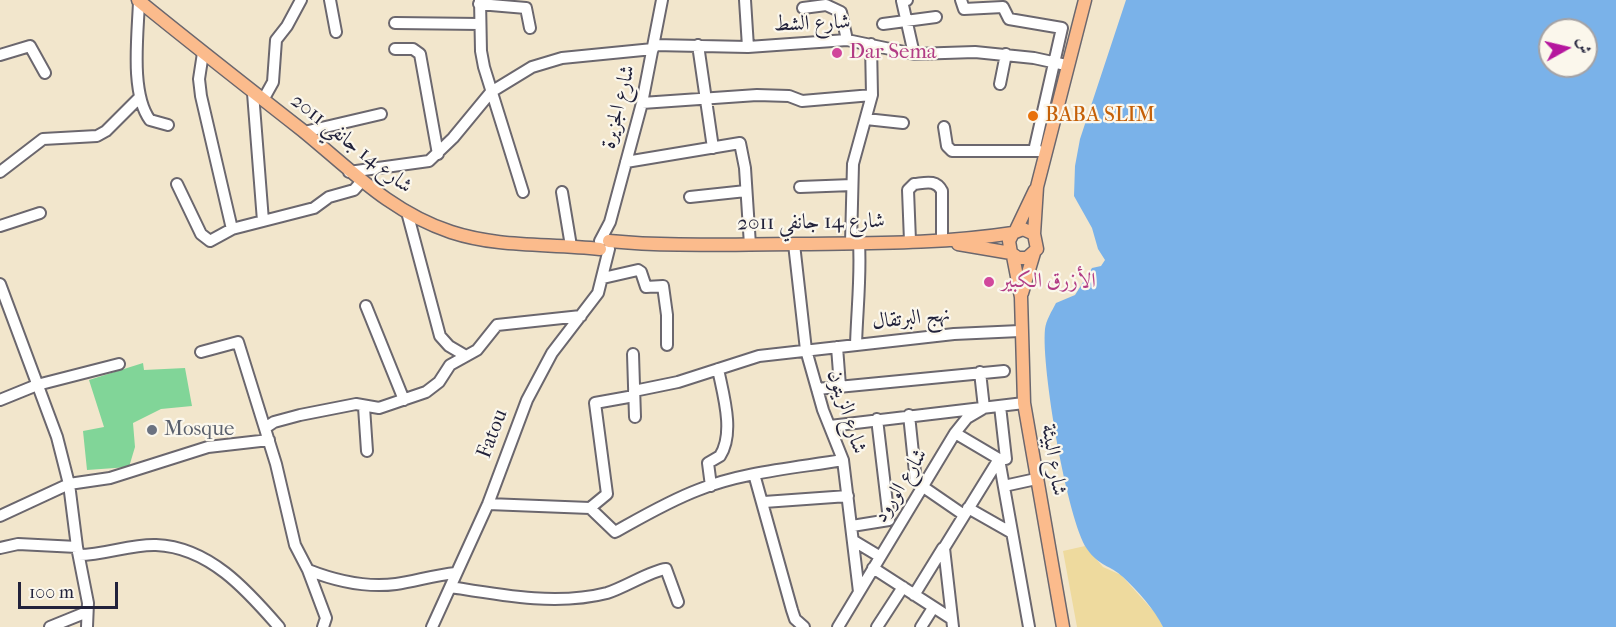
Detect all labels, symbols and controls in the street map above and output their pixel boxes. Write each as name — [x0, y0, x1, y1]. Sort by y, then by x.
street label: شارع الشط — [773, 10, 851, 38]
north arrow — [1538, 18, 1598, 78]
text: ش — [1574, 37, 1595, 55]
place label: Dar Sema — [849, 40, 937, 66]
marker: Dar Sema — [830, 46, 844, 60]
street label: شارع الجزيرة — [596, 63, 642, 151]
street label: شارع 14 جانفي 2011 — [285, 89, 417, 199]
place label: BABA SLIM — [1045, 103, 1155, 129]
marker: BABA SLIM — [1026, 109, 1040, 123]
street label: شارع 14 جانفي 2011 — [737, 209, 885, 237]
place label: الأزرق الكبير — [1001, 269, 1096, 295]
marker: الأزرق الكبير — [982, 275, 996, 289]
street label: نهج البرتقال — [871, 302, 951, 336]
street label: شارع الزيتون — [821, 367, 871, 457]
street label: Fatou — [472, 406, 514, 462]
place label: Mosque — [164, 417, 234, 443]
street label: شارع البيئة — [1035, 422, 1071, 498]
marker: Mosque — [145, 423, 159, 437]
street label: شارع الورود — [868, 444, 934, 528]
scale bar — [21, 570, 122, 608]
text: 100 m — [29, 582, 74, 603]

